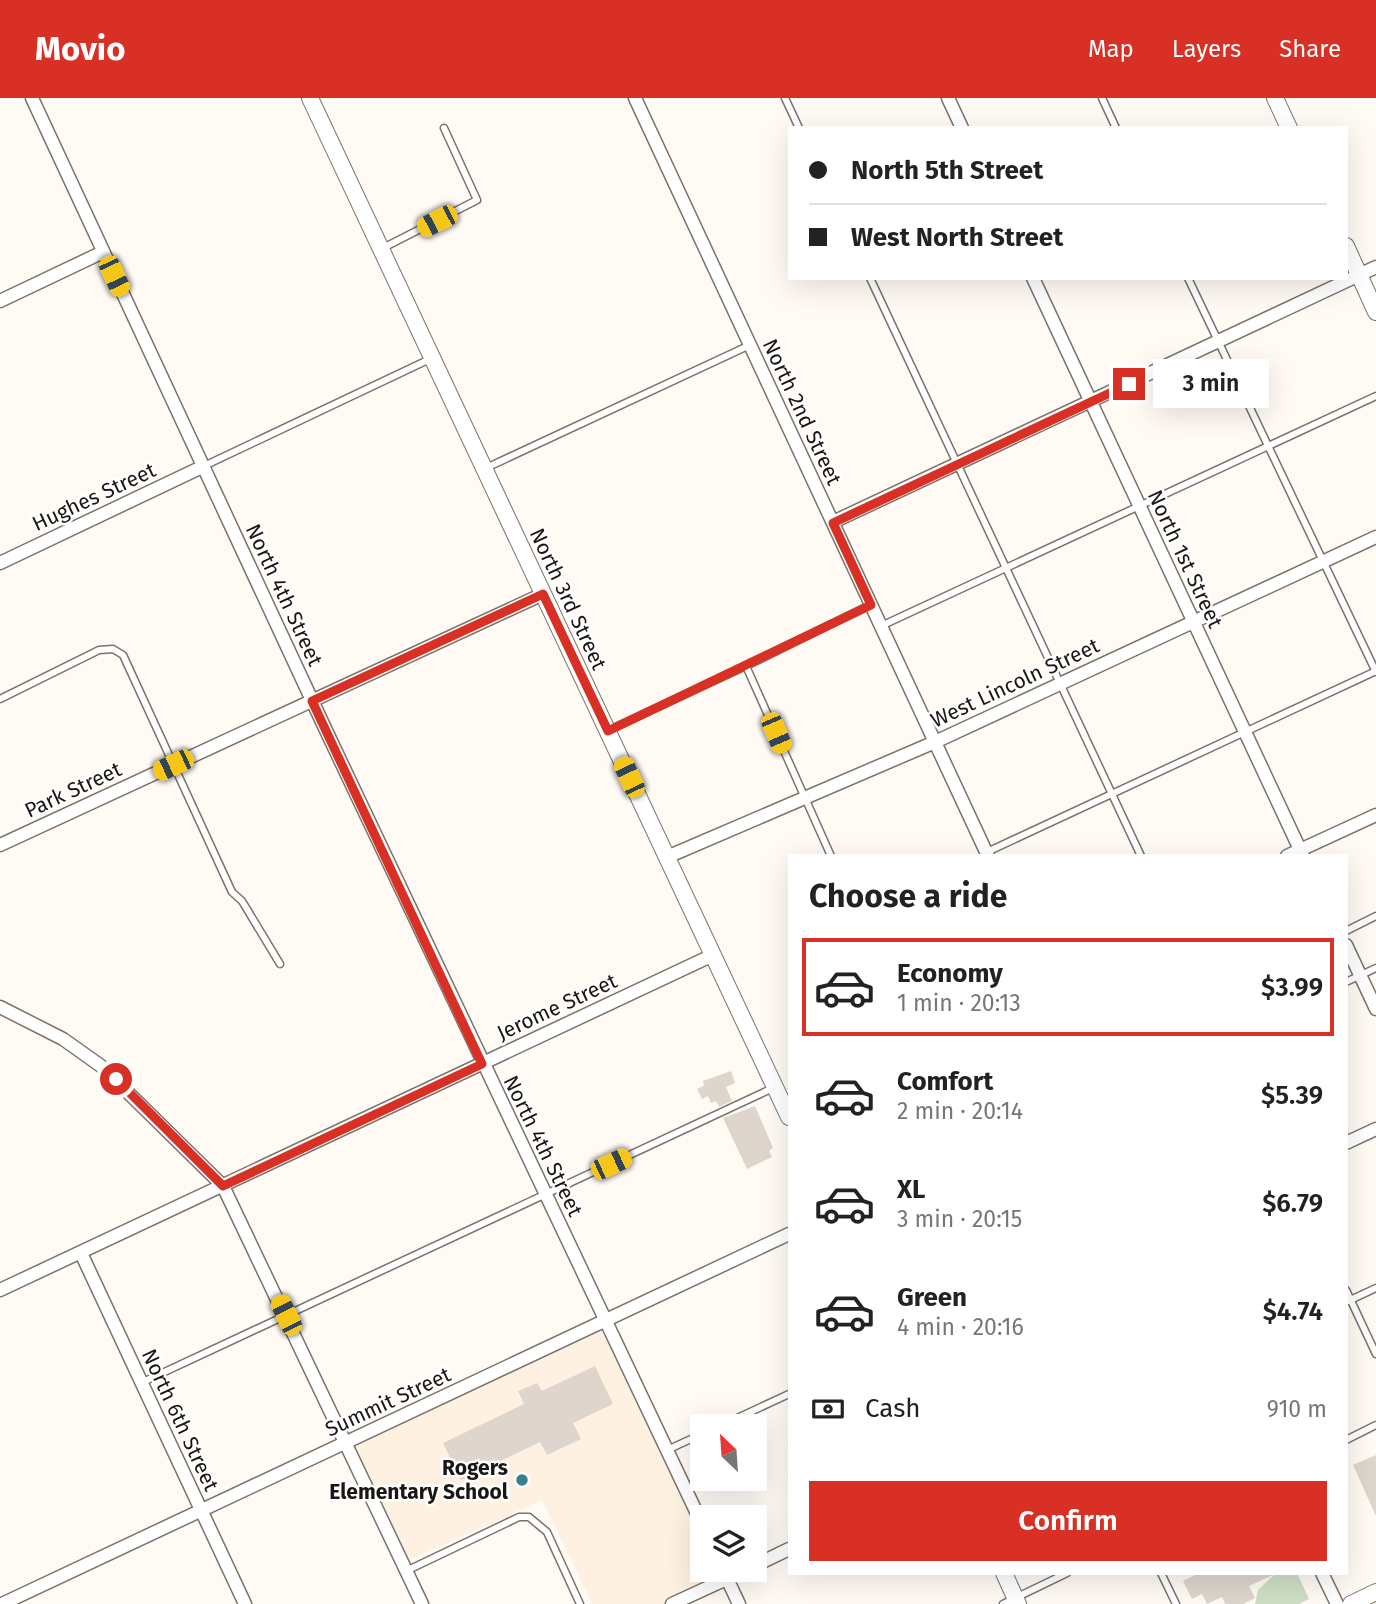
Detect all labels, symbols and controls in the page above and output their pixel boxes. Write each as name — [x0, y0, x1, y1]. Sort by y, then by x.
text: Movio — [35, 29, 125, 69]
text: Map — [1088, 35, 1134, 63]
text: Layers — [1172, 35, 1241, 63]
text: Share — [1279, 35, 1341, 63]
text: North 5th Street — [851, 155, 1043, 186]
car — [414, 202, 461, 240]
text: West North Street — [851, 222, 1063, 253]
car — [96, 253, 133, 299]
street label: North 2nd Street — [757, 335, 847, 489]
callout: 3 min — [1154, 360, 1269, 408]
route end — [1113, 368, 1145, 400]
text: 3 min — [1183, 369, 1239, 397]
street label: Hughes Street — [28, 457, 160, 537]
street label: North 1st Street — [1142, 486, 1228, 632]
street label: North 4th Street — [240, 520, 328, 671]
street label: North 3rd Street — [524, 524, 612, 674]
street label: West Lincoln Street — [927, 632, 1104, 733]
car — [759, 710, 794, 756]
car — [150, 747, 197, 783]
car — [611, 754, 648, 800]
street label: Park Street — [20, 756, 126, 824]
text: Choose a ride — [809, 877, 1007, 915]
icon: car — [813, 956, 876, 1019]
text: Economy — [897, 958, 1003, 989]
street label: Jerome Street — [493, 968, 622, 1046]
text: $3.99 — [1261, 972, 1323, 1003]
text: 1 min · 20:13 — [897, 989, 1021, 1017]
route start — [100, 1063, 132, 1095]
icon: car — [813, 1064, 876, 1127]
text: Comfort — [897, 1066, 993, 1097]
street label: North 4th Street — [498, 1071, 589, 1221]
text: $5.39 — [1261, 1080, 1323, 1111]
text: 2 min · 20:14 — [897, 1097, 1023, 1125]
car — [588, 1146, 635, 1182]
icon: car — [813, 1172, 876, 1235]
text: XL — [897, 1174, 925, 1205]
text: $6.79 — [1262, 1188, 1323, 1219]
text: 3 min · 20:15 — [897, 1205, 1022, 1233]
icon: car — [813, 1280, 876, 1343]
text: Green — [897, 1282, 967, 1313]
car — [268, 1292, 305, 1338]
text: $4.74 — [1263, 1296, 1323, 1327]
text: 4 min · 20:16 — [897, 1313, 1024, 1341]
street label: North 6th Street — [136, 1345, 224, 1496]
street label: Summit Street — [321, 1361, 455, 1442]
icon: cash — [809, 1390, 847, 1428]
text: Cash — [865, 1393, 921, 1424]
text: 910 m — [1267, 1395, 1327, 1423]
north arrow — [690, 1414, 766, 1491]
map controls — [690, 1414, 767, 1582]
place label: Rogers Elementary School — [329, 1455, 509, 1505]
marker: Rogers Elementary School — [514, 1472, 530, 1488]
button: Confirm — [809, 1481, 1327, 1561]
button: layers — [690, 1505, 767, 1582]

